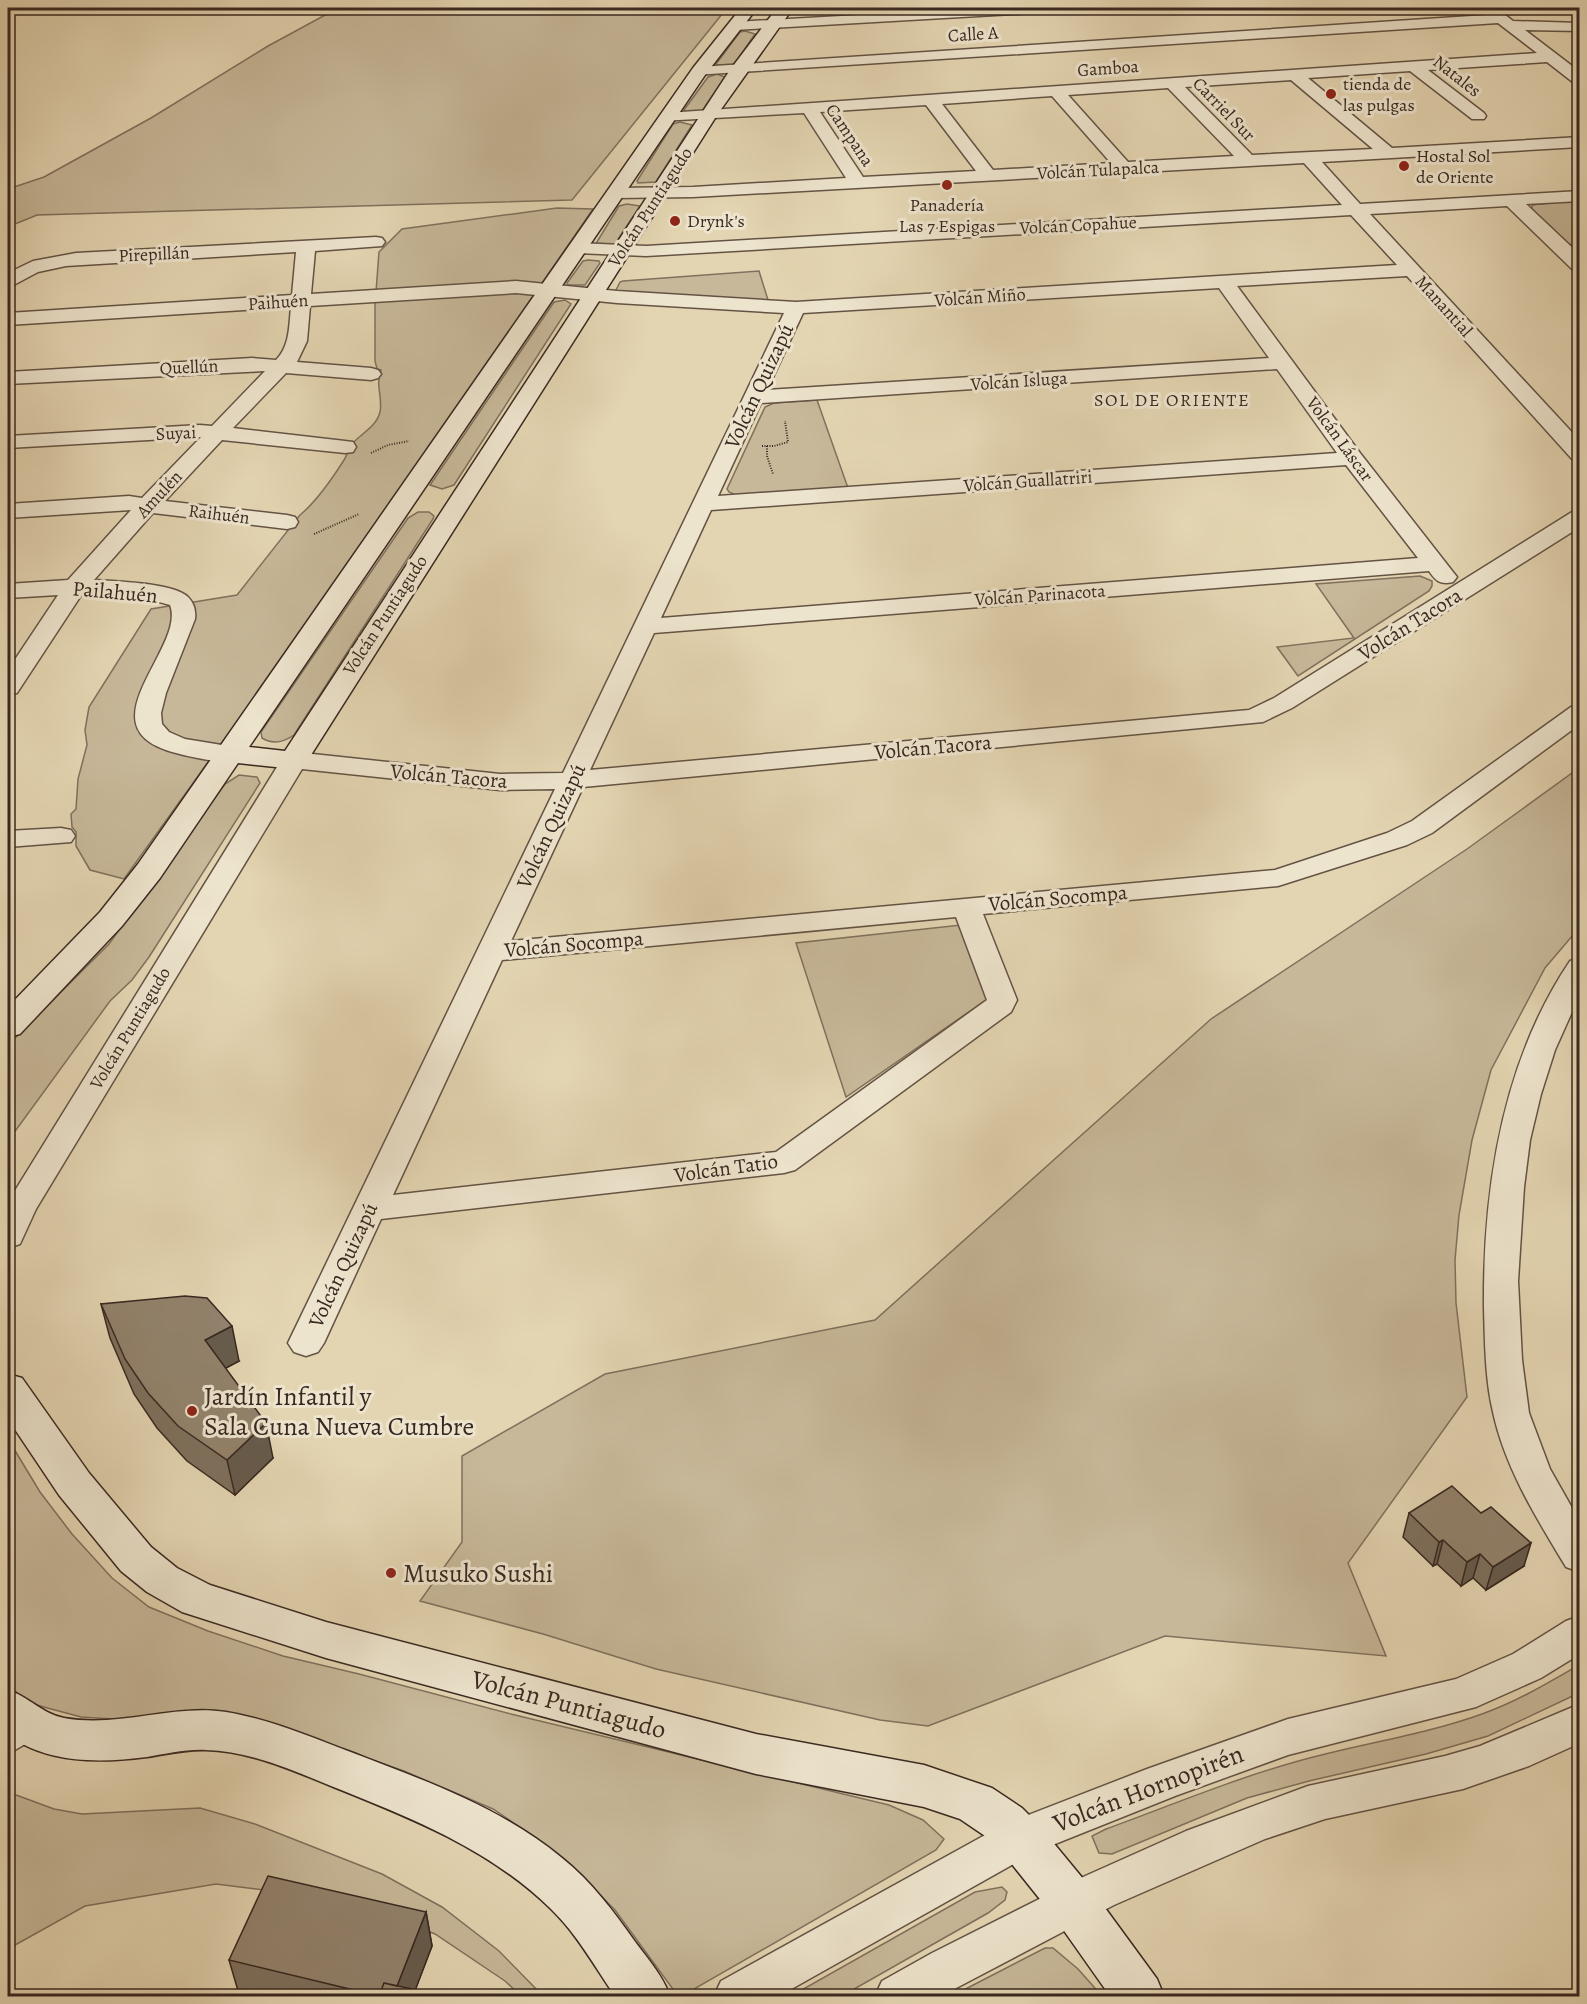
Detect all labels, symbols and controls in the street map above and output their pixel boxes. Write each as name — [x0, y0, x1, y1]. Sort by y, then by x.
street label: Calle A — [947, 20, 1000, 48]
street label: Natales — [1428, 50, 1486, 102]
street label: Gamboa — [1076, 54, 1140, 82]
street label: Carriel Sur — [1187, 72, 1261, 146]
place label: tienda de las pulgas — [1343, 72, 1415, 117]
marker: tienda de las pulgas — [1324, 87, 1338, 101]
street label: Campana — [820, 99, 880, 172]
street label: Volcán Puntiagudo — [602, 142, 698, 272]
place label: Hostal Sol de Oriente — [1416, 144, 1494, 189]
street label: Volcán Tulapalca — [1035, 155, 1160, 185]
marker: Hostal Sol de Oriente — [1397, 159, 1411, 173]
marker: Panadería Las 7 Espigas — [940, 178, 954, 192]
place label: Panadería Las 7 Espigas — [899, 193, 995, 238]
place label: Drynk's — [687, 209, 745, 233]
street label: Volcán Copahue — [1018, 210, 1137, 240]
marker: Drynk's — [668, 214, 682, 228]
street label: Pirepillán — [118, 240, 190, 268]
street label: Manantial — [1410, 270, 1479, 342]
street label: Volcán Miño — [933, 282, 1026, 312]
street label: Paihuén — [247, 288, 309, 316]
street label: Volcán Quizapú — [717, 318, 800, 454]
street label: Quellún — [159, 353, 219, 381]
street label: Volcán Isluga — [969, 366, 1069, 396]
district label: SOL DE ORIENTE — [1094, 388, 1250, 412]
street label: Volcán Láscar — [1300, 391, 1379, 486]
street label: Suyai — [155, 420, 197, 446]
street label: Amulén — [130, 465, 187, 524]
street label: Volcán Guallatriri — [962, 465, 1093, 498]
street label: Raihuén — [187, 498, 251, 530]
street label: Volcán Puntiagudo — [337, 550, 433, 680]
street label: Pailahuén — [71, 574, 159, 610]
street label: Volcán Parinacota — [973, 578, 1107, 612]
street label: Volcán Tacora — [1352, 581, 1468, 668]
street label: Volcán Tacora — [872, 728, 993, 766]
street label: Volcán Tacora — [388, 757, 509, 795]
street label: Volcán Quizapú — [509, 758, 592, 894]
street label: Volcán Socompa — [986, 878, 1129, 918]
street label: Volcán Socompa — [502, 924, 645, 964]
street label: Volcán Puntiagudo — [84, 962, 176, 1094]
street label: Volcán Tatio — [671, 1147, 780, 1189]
street label: Volcán Quizapú — [301, 1197, 384, 1333]
place label: Jardín Infantil y Sala Cuna Nueva Cumbre — [204, 1379, 474, 1444]
marker: Jardín Infantil y Sala Cuna Nueva Cumbre — [185, 1404, 199, 1418]
place label: Musuko Sushi — [403, 1556, 553, 1591]
marker: Musuko Sushi — [384, 1566, 398, 1580]
street label: Volcán Puntiagudo — [467, 1661, 670, 1747]
street label: Volcán Hornopirén — [1047, 1736, 1248, 1841]

